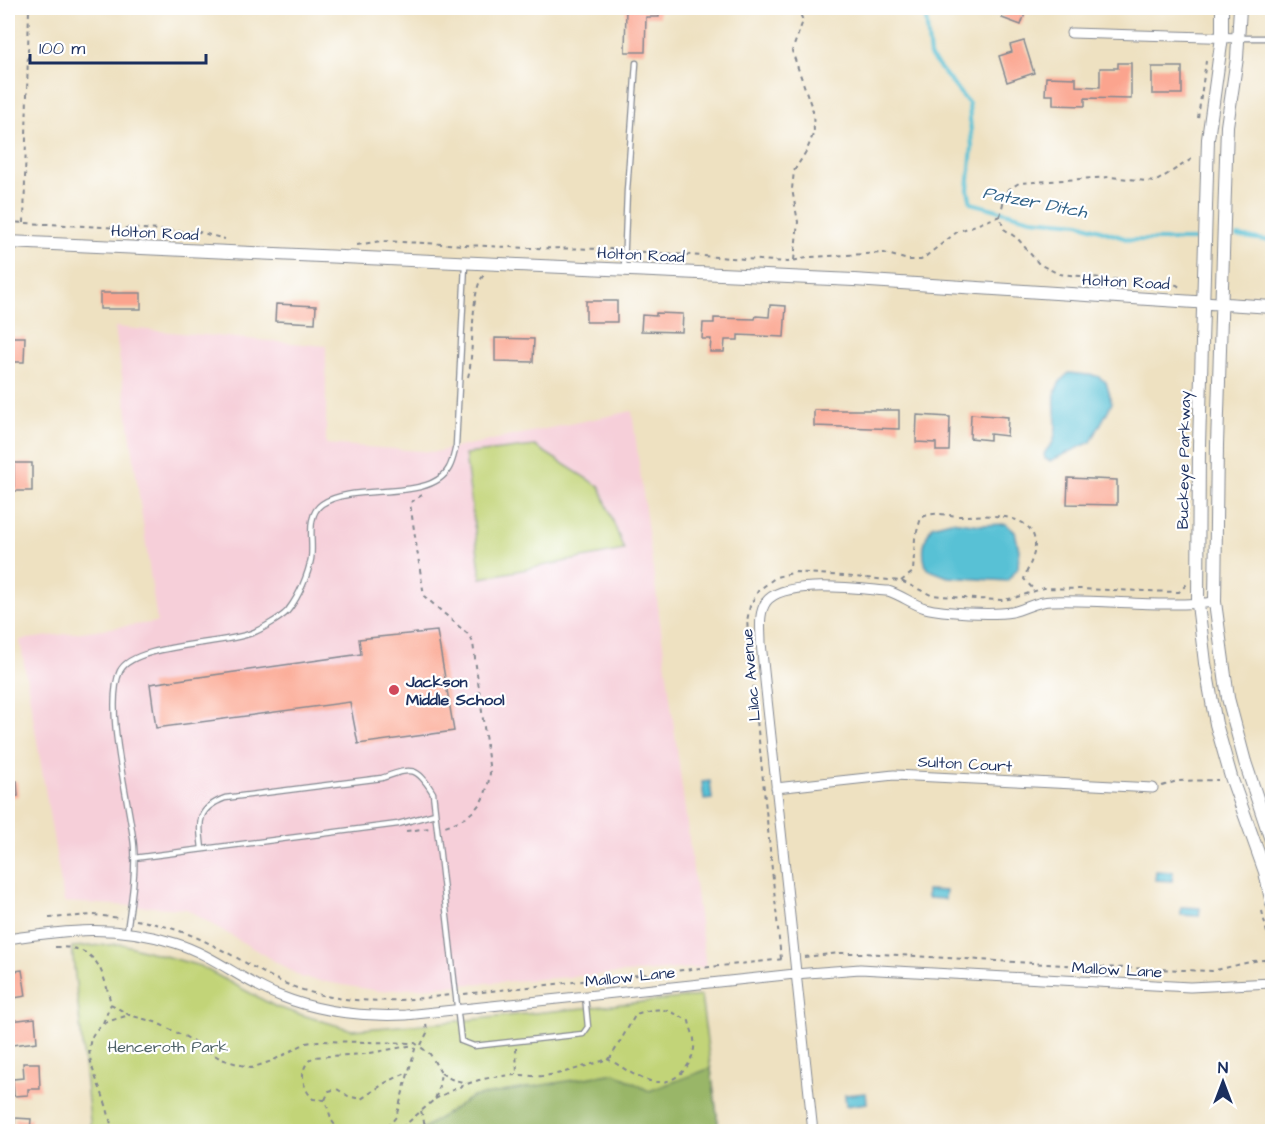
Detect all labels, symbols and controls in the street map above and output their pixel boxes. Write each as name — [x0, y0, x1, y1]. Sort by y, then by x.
scale bar — [30, 27, 206, 65]
text: 100 m — [39, 36, 85, 61]
water label: Patzer Ditch — [981, 180, 1090, 225]
street label: Holton Road — [111, 220, 199, 246]
street label: Holton Road — [597, 242, 685, 268]
street label: Holton Road — [1082, 269, 1170, 295]
street label: Buckeye Parkway — [1172, 390, 1197, 530]
street label: Lilac Avenue — [736, 627, 766, 722]
place label: Jackson Middle School — [405, 671, 505, 711]
marker: Jackson Middle School — [387, 683, 401, 697]
street label: Sulton Court — [917, 751, 1013, 777]
street label: Mallow Lane — [1071, 957, 1163, 983]
street label: Mallow Lane — [584, 961, 677, 993]
park label: Henceroth Park — [108, 1036, 229, 1058]
north arrow — [1193, 1052, 1253, 1112]
text: N — [1218, 1057, 1228, 1079]

